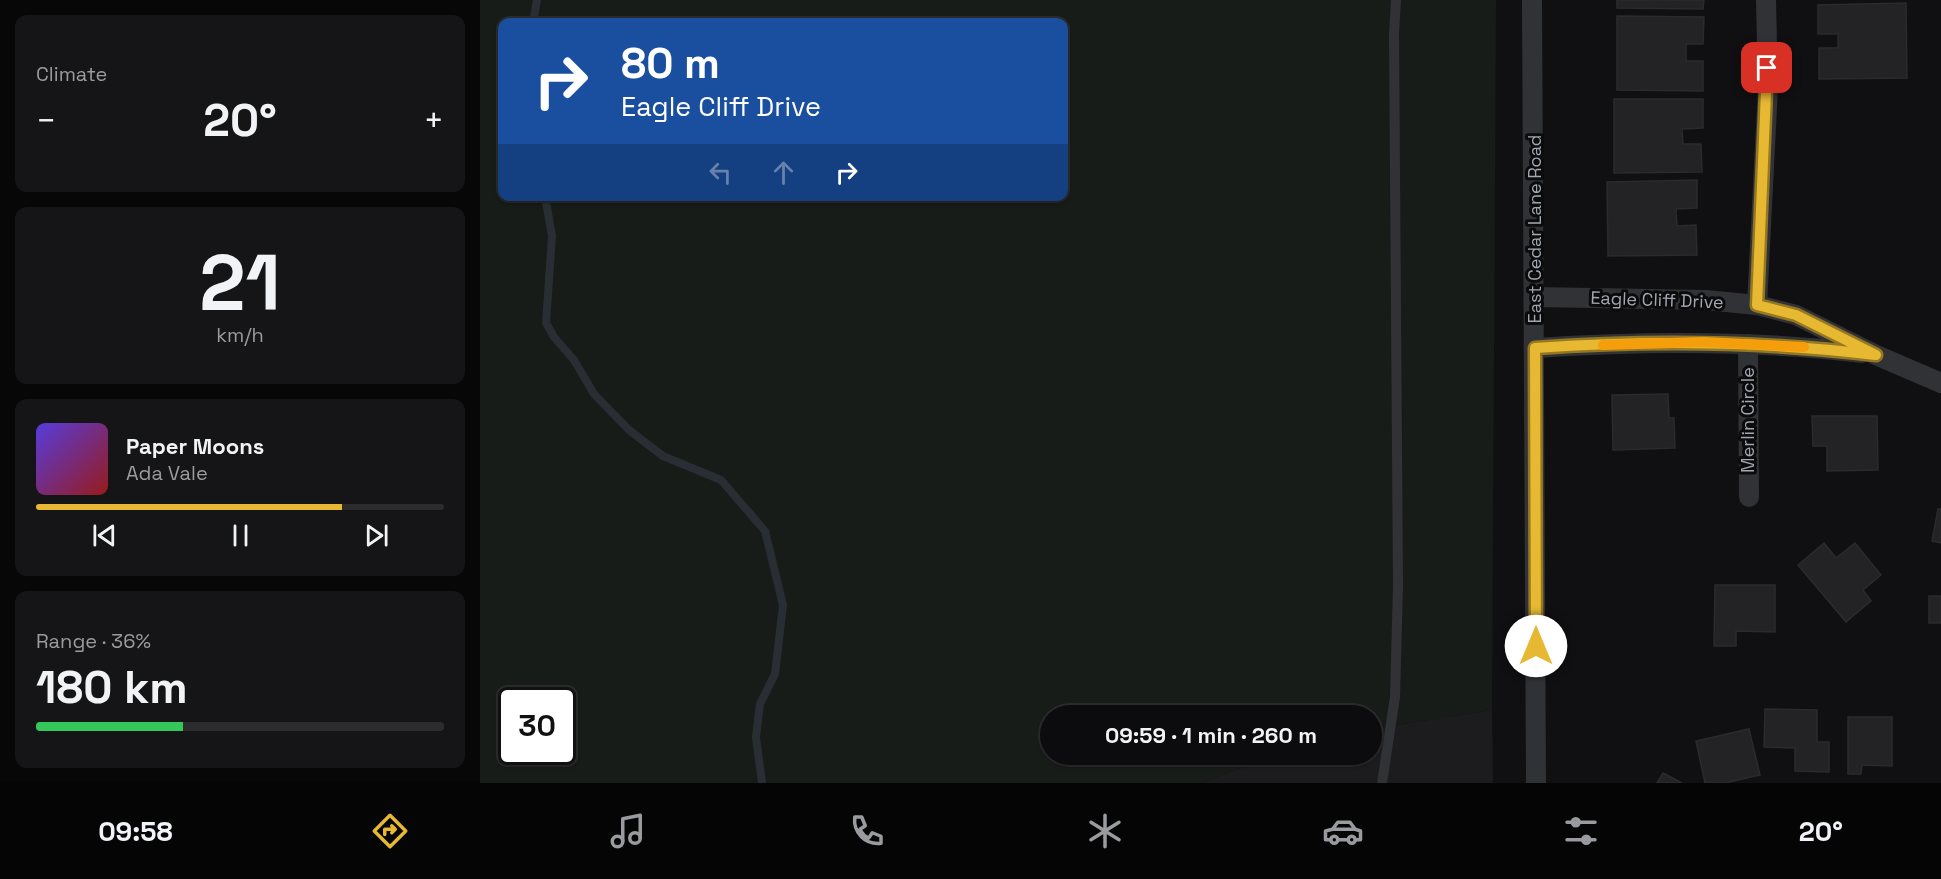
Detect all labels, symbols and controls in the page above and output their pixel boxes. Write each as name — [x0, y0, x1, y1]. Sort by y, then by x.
text: 80 m — [621, 37, 720, 90]
icon: right — [522, 42, 600, 120]
pin — [1741, 42, 1792, 93]
icon: arrive — [1750, 51, 1783, 84]
text: Climate — [36, 61, 107, 87]
text: Eagle Cliff Drive — [621, 89, 821, 124]
text: 20° — [203, 92, 277, 149]
text: − — [36, 100, 56, 142]
text: + — [424, 100, 444, 142]
street label: East Cedar Lane Road — [1523, 135, 1546, 323]
icon: left — [704, 156, 737, 189]
icon: ahead — [767, 156, 800, 189]
icon: right — [830, 156, 863, 189]
text: 21 — [199, 233, 281, 333]
street label: Eagle Cliff Drive — [1590, 286, 1724, 313]
text: km/h — [216, 322, 264, 348]
street label: Merlin Circle — [1736, 367, 1759, 473]
text: Paper Moons — [126, 432, 264, 460]
text: Ada Vale — [126, 460, 208, 486]
icon: previous — [88, 519, 121, 552]
icon: pause — [224, 519, 257, 552]
icon: next — [360, 519, 393, 552]
position arrow — [1504, 614, 1568, 678]
text: Range · 36% — [36, 628, 151, 654]
text: 180 km — [36, 659, 188, 716]
speed limit sign: 30 — [498, 687, 576, 765]
text: 09:59 · 1 min · 260 m — [1105, 721, 1317, 749]
icon: directions — [369, 810, 411, 852]
icon: music — [607, 810, 649, 852]
icon: phone — [846, 810, 888, 852]
icon: climate — [1084, 810, 1126, 852]
icon: car — [1322, 810, 1364, 852]
icon: filters — [1560, 810, 1602, 852]
text: 09:58 — [98, 814, 173, 849]
text: 20° — [1799, 814, 1843, 849]

